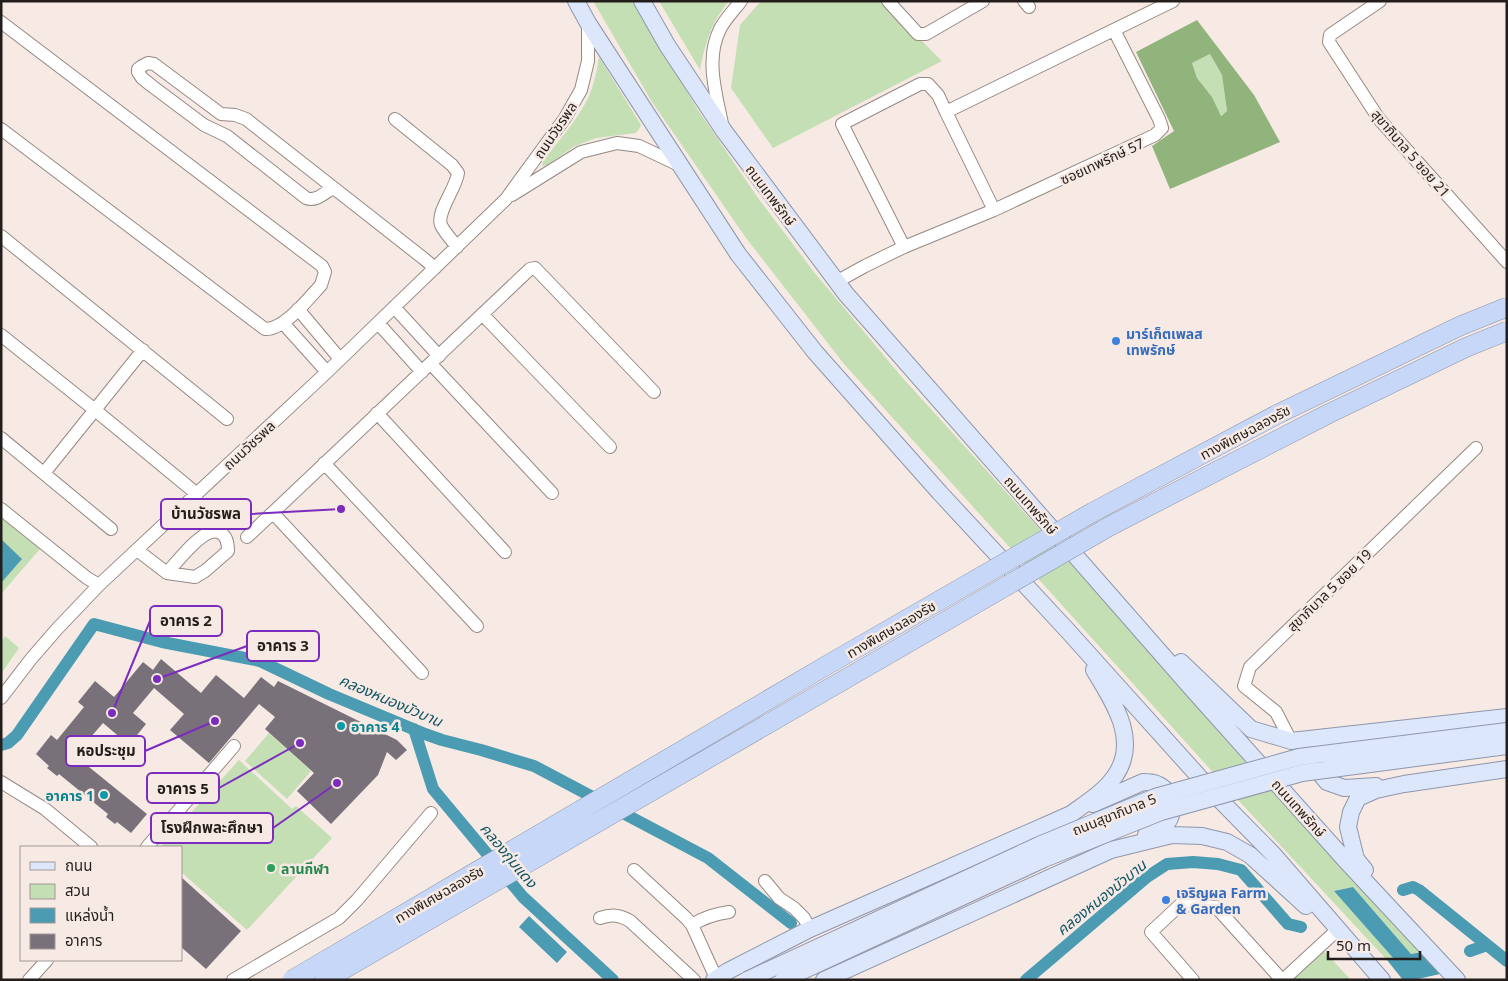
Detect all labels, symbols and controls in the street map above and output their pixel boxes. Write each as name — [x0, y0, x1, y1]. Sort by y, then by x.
street label: ถนนวัชรพล — [529, 98, 581, 162]
street label: สุขาภิบาล 5 ซอย 21 — [1367, 105, 1455, 201]
street label: ซอยเทพรักษ์ 57 — [1057, 133, 1147, 189]
street label: ถนนเทพรักษ์ — [742, 160, 800, 230]
place label: มาร์เก็ตเพลส เทพรักษ์ — [1126, 324, 1203, 359]
marker: มาร์เก็ตเพลส เทพรักษ์ — [1110, 335, 1122, 347]
street label: ทางพิเศษฉลองรัช — [1197, 400, 1293, 464]
street label: ถนนวัชรพล — [219, 416, 279, 474]
street label: ถนนเทพรักษ์ — [1000, 472, 1062, 538]
callout: บ้านวัชรพล — [161, 499, 251, 529]
text: บ้านวัชรพล — [171, 503, 241, 523]
street label: สุขาภิบาล 5 ซอย 19 — [1282, 545, 1376, 635]
street label: ทางพิเศษฉลองรัช — [843, 596, 939, 662]
callout: อาคาร 2 — [150, 606, 222, 636]
text: อาคาร 2 — [160, 610, 212, 630]
callout: อาคาร 3 — [247, 631, 319, 661]
text: อาคาร 3 — [257, 635, 309, 655]
water label: คลองหนองบัวบาน — [337, 669, 446, 731]
place label: อาคาร 4 — [351, 717, 399, 736]
marker: อาคาร 4 — [335, 720, 347, 732]
callout: หอประชุม — [66, 736, 145, 766]
text: หอประชุม — [76, 740, 136, 760]
callout: อาคาร 5 — [147, 773, 219, 803]
street label: ถนนเทพรักษ์ — [1268, 775, 1330, 841]
text: อาคาร 5 — [157, 778, 209, 798]
place label: อาคาร 1 — [46, 786, 94, 805]
street label: ถนนสุขาภิบาล 5 — [1069, 788, 1159, 840]
marker: อาคาร 1 — [98, 789, 110, 801]
callout: โรงฝึกพละศึกษา — [151, 813, 273, 843]
text: โรงฝึกพละศึกษา — [161, 817, 263, 837]
water label: คลองกุ่มแดง — [476, 819, 542, 892]
legend — [20, 846, 182, 961]
water label: คลองหนองบัวบาน — [1052, 854, 1151, 939]
text: ถนน — [65, 855, 92, 875]
place label: ลานกีฬา — [281, 859, 329, 878]
street label: ทางพิเศษฉลองรัช — [391, 861, 487, 927]
marker: ลานกีฬา — [265, 862, 277, 874]
text: สวน — [65, 880, 90, 900]
place label: เจริญผล Farm & Garden — [1176, 883, 1266, 918]
marker: เจริญผล Farm & Garden — [1160, 894, 1172, 906]
text: แหล่งน้ำ — [65, 905, 114, 925]
scale bar — [1328, 928, 1420, 960]
text: อาคาร — [65, 930, 102, 950]
text: 50 m — [1336, 935, 1371, 955]

